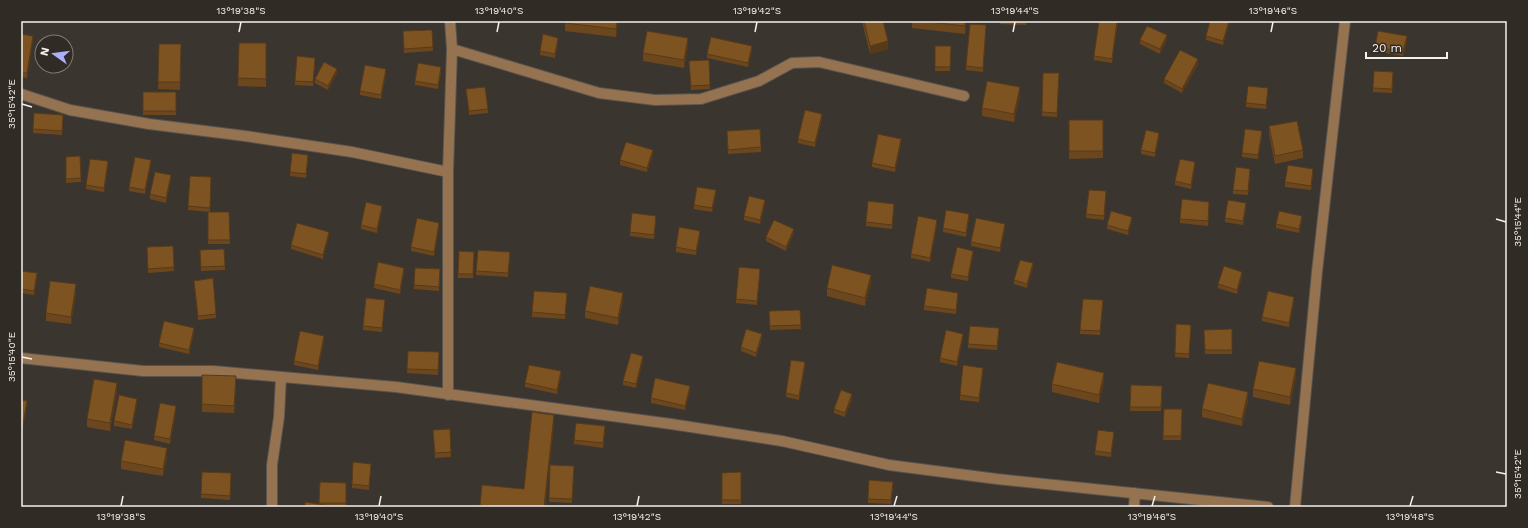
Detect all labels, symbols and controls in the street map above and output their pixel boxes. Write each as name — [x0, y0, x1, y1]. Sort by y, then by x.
text: 13°19'38"S — [216, 5, 266, 16]
text: 13°19'40"S — [475, 5, 523, 16]
text: 13°19'42"S — [733, 5, 781, 16]
text: 13°19'44"S — [991, 5, 1039, 16]
text: 13°19'46"S — [1249, 5, 1297, 16]
north arrow — [34, 34, 74, 74]
scale bar — [1366, 34, 1447, 60]
text: 20 m — [1372, 41, 1402, 55]
text: N — [37, 46, 52, 57]
text: 35°15'42"E — [6, 79, 17, 129]
text: 35°15'44"E — [1512, 197, 1523, 247]
text: 35°15'40"E — [6, 332, 17, 382]
text: 35°15'42"E — [1512, 449, 1523, 499]
text: 13°19'38"S — [96, 511, 146, 522]
text: 13°19'40"S — [355, 511, 403, 522]
text: 13°19'42"S — [613, 511, 661, 522]
text: 13°19'44"S — [870, 511, 918, 522]
text: 13°19'46"S — [1128, 511, 1176, 522]
text: 13°19'48"S — [1386, 511, 1434, 522]

